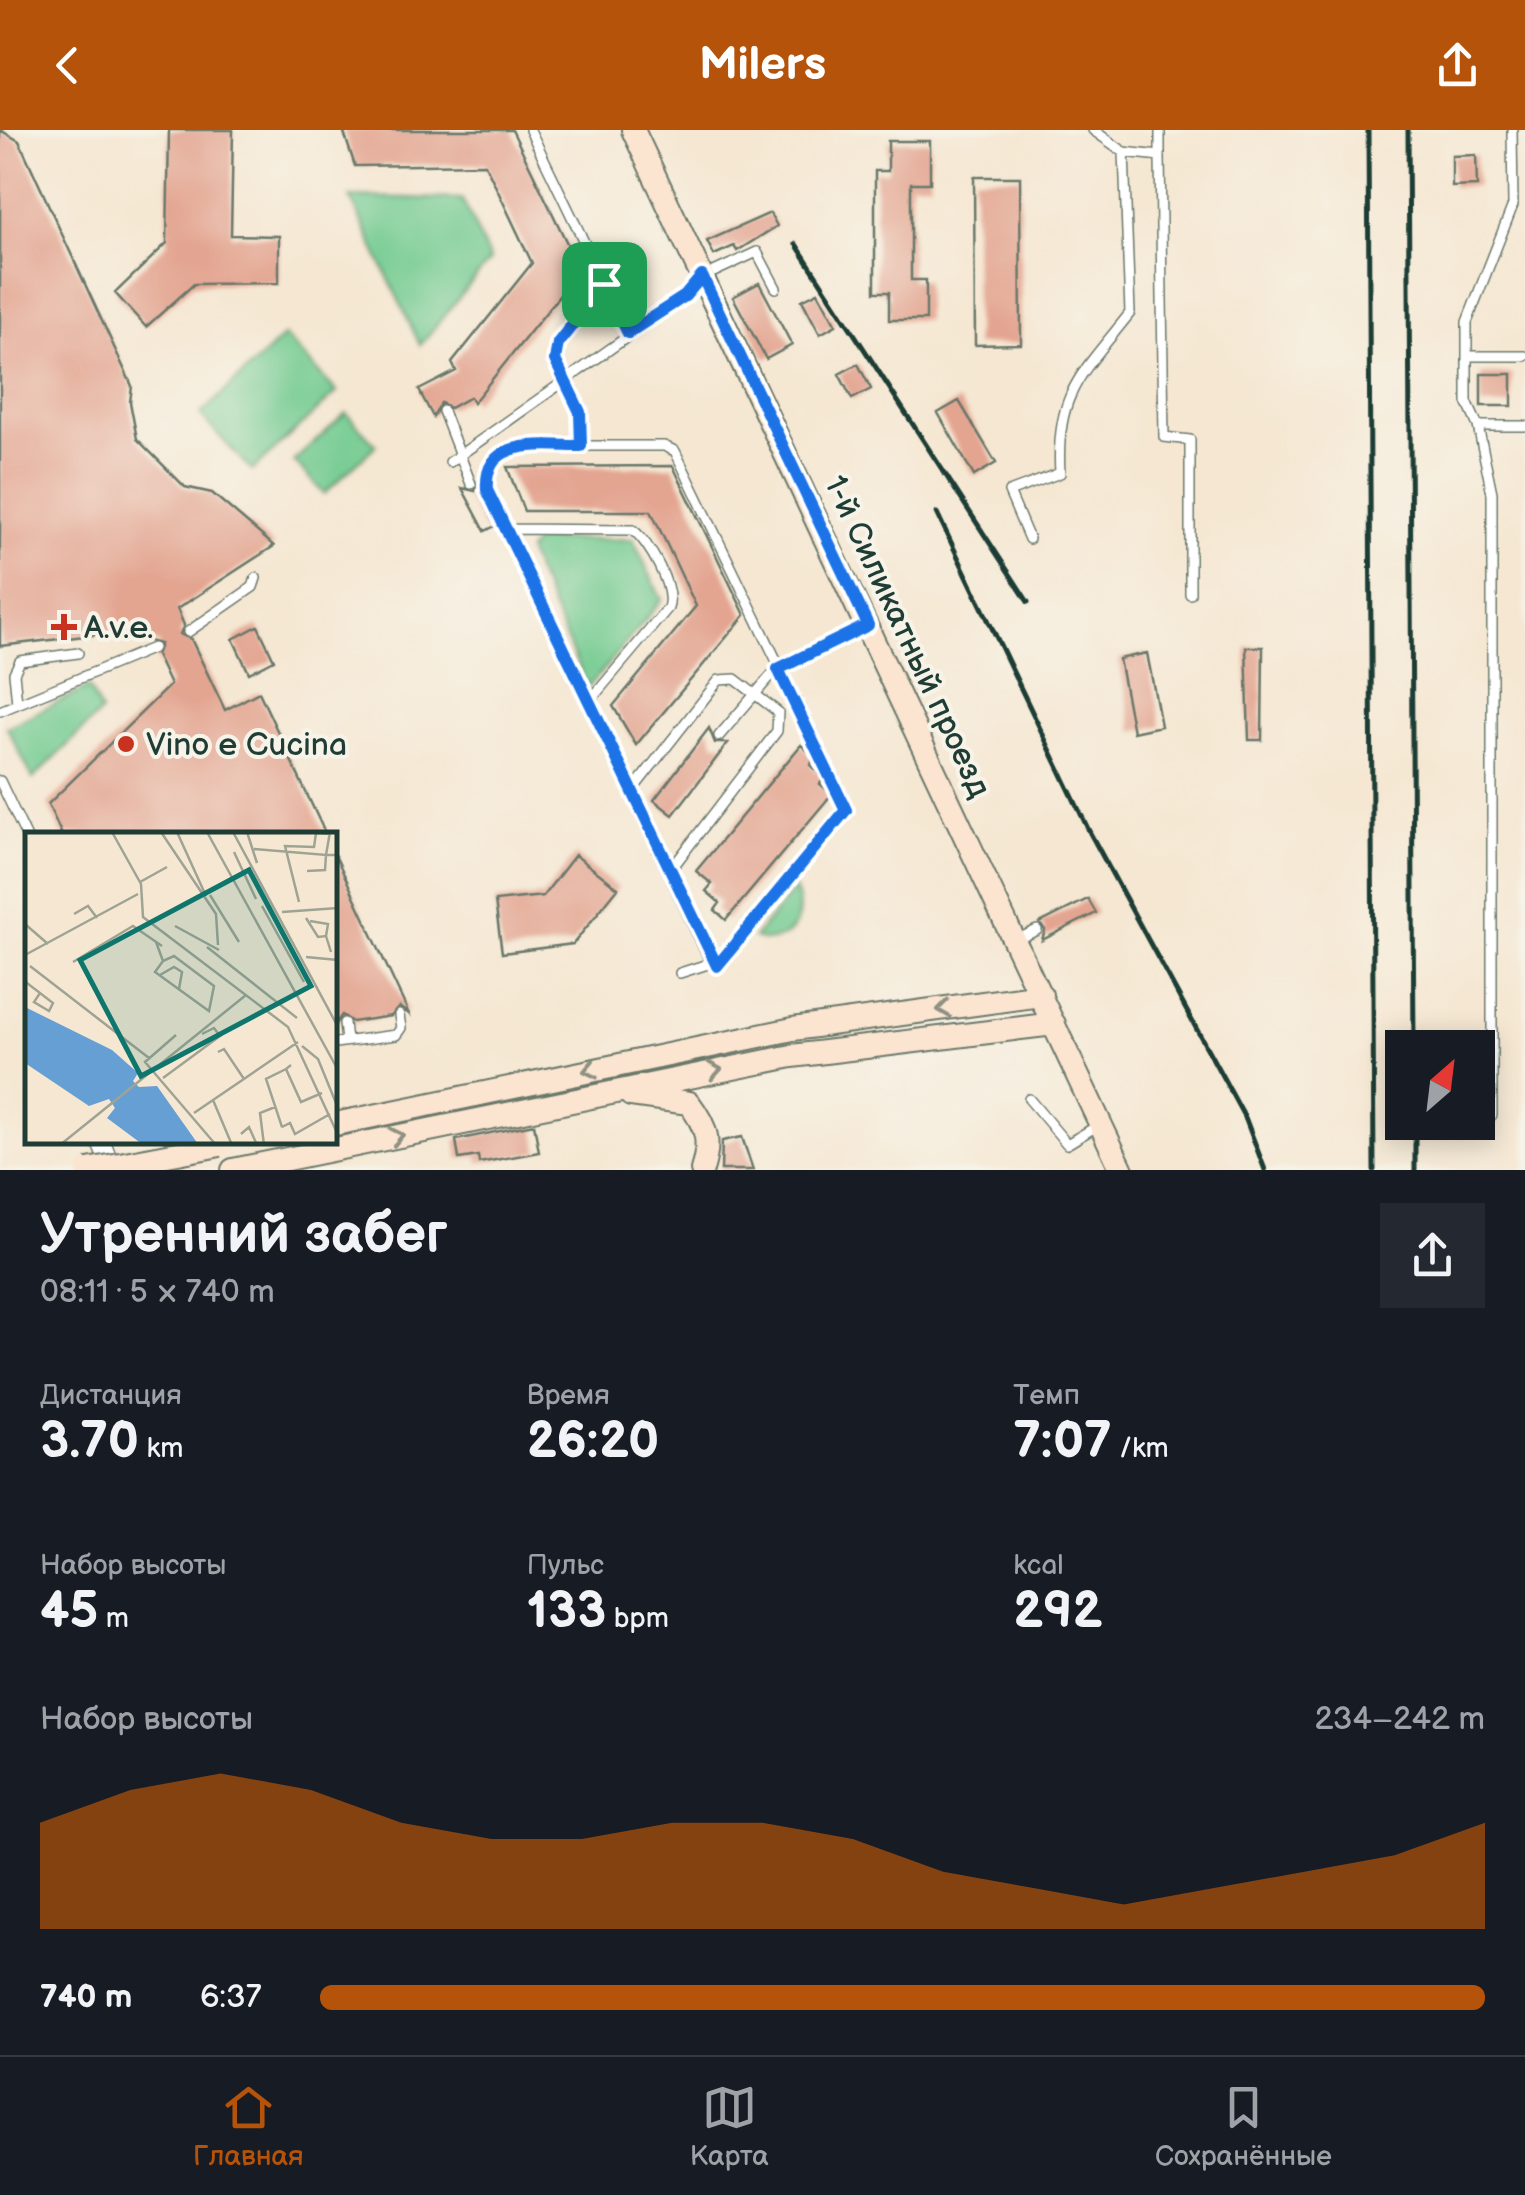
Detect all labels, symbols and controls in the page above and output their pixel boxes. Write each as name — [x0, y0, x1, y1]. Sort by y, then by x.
icon: back — [40, 38, 95, 93]
text: Milers — [699, 38, 826, 93]
icon: share — [1430, 38, 1485, 93]
pin — [562, 242, 647, 327]
icon: arrive — [577, 257, 632, 312]
street label: 1-й Силикатный проезд — [815, 469, 998, 804]
place label: A.v.e. — [84, 609, 153, 648]
marker: A.v.e. — [53, 616, 75, 638]
place label: Vino e Cucina — [146, 726, 347, 765]
marker: Vino e Cucina — [115, 733, 137, 755]
inset map — [25, 832, 338, 1145]
one-way arrow — [936, 997, 952, 1018]
north arrow — [1385, 1030, 1495, 1140]
map controls — [1385, 1030, 1495, 1140]
one-way arrow — [582, 1059, 599, 1080]
one-way arrow — [707, 1060, 723, 1081]
one-way arrow — [388, 1126, 405, 1147]
text: Утренний забег — [40, 1202, 448, 1269]
button: share — [1380, 1203, 1485, 1308]
text: 08:11 · 5 × 740 m — [40, 1273, 275, 1312]
text: Дистанция — [40, 1379, 182, 1412]
text: Время — [527, 1379, 610, 1412]
text: Темп — [1013, 1379, 1080, 1412]
text: 3.70 — [40, 1412, 139, 1472]
text: 26:20 — [527, 1412, 659, 1472]
text: 7:07 — [1013, 1412, 1112, 1472]
text: km — [139, 1432, 183, 1465]
text: /km — [1112, 1432, 1169, 1465]
text: Набор высоты — [40, 1549, 226, 1582]
text: Пульс — [527, 1549, 604, 1582]
text: kcal — [1013, 1549, 1064, 1582]
text: 45 — [40, 1582, 98, 1642]
text: 133 — [527, 1582, 606, 1642]
text: 292 — [1013, 1582, 1103, 1642]
text: m — [98, 1602, 129, 1635]
text: bpm — [606, 1602, 669, 1635]
text: Набор высоты — [40, 1700, 253, 1739]
text: 234–242 m — [1315, 1700, 1485, 1739]
text: 740 m — [40, 1978, 132, 2017]
text: 6:37 — [200, 1978, 261, 2017]
tab: Главная — [193, 2080, 304, 2173]
tab: Карта — [690, 2080, 769, 2173]
tab: Сохранённые — [1155, 2080, 1332, 2173]

